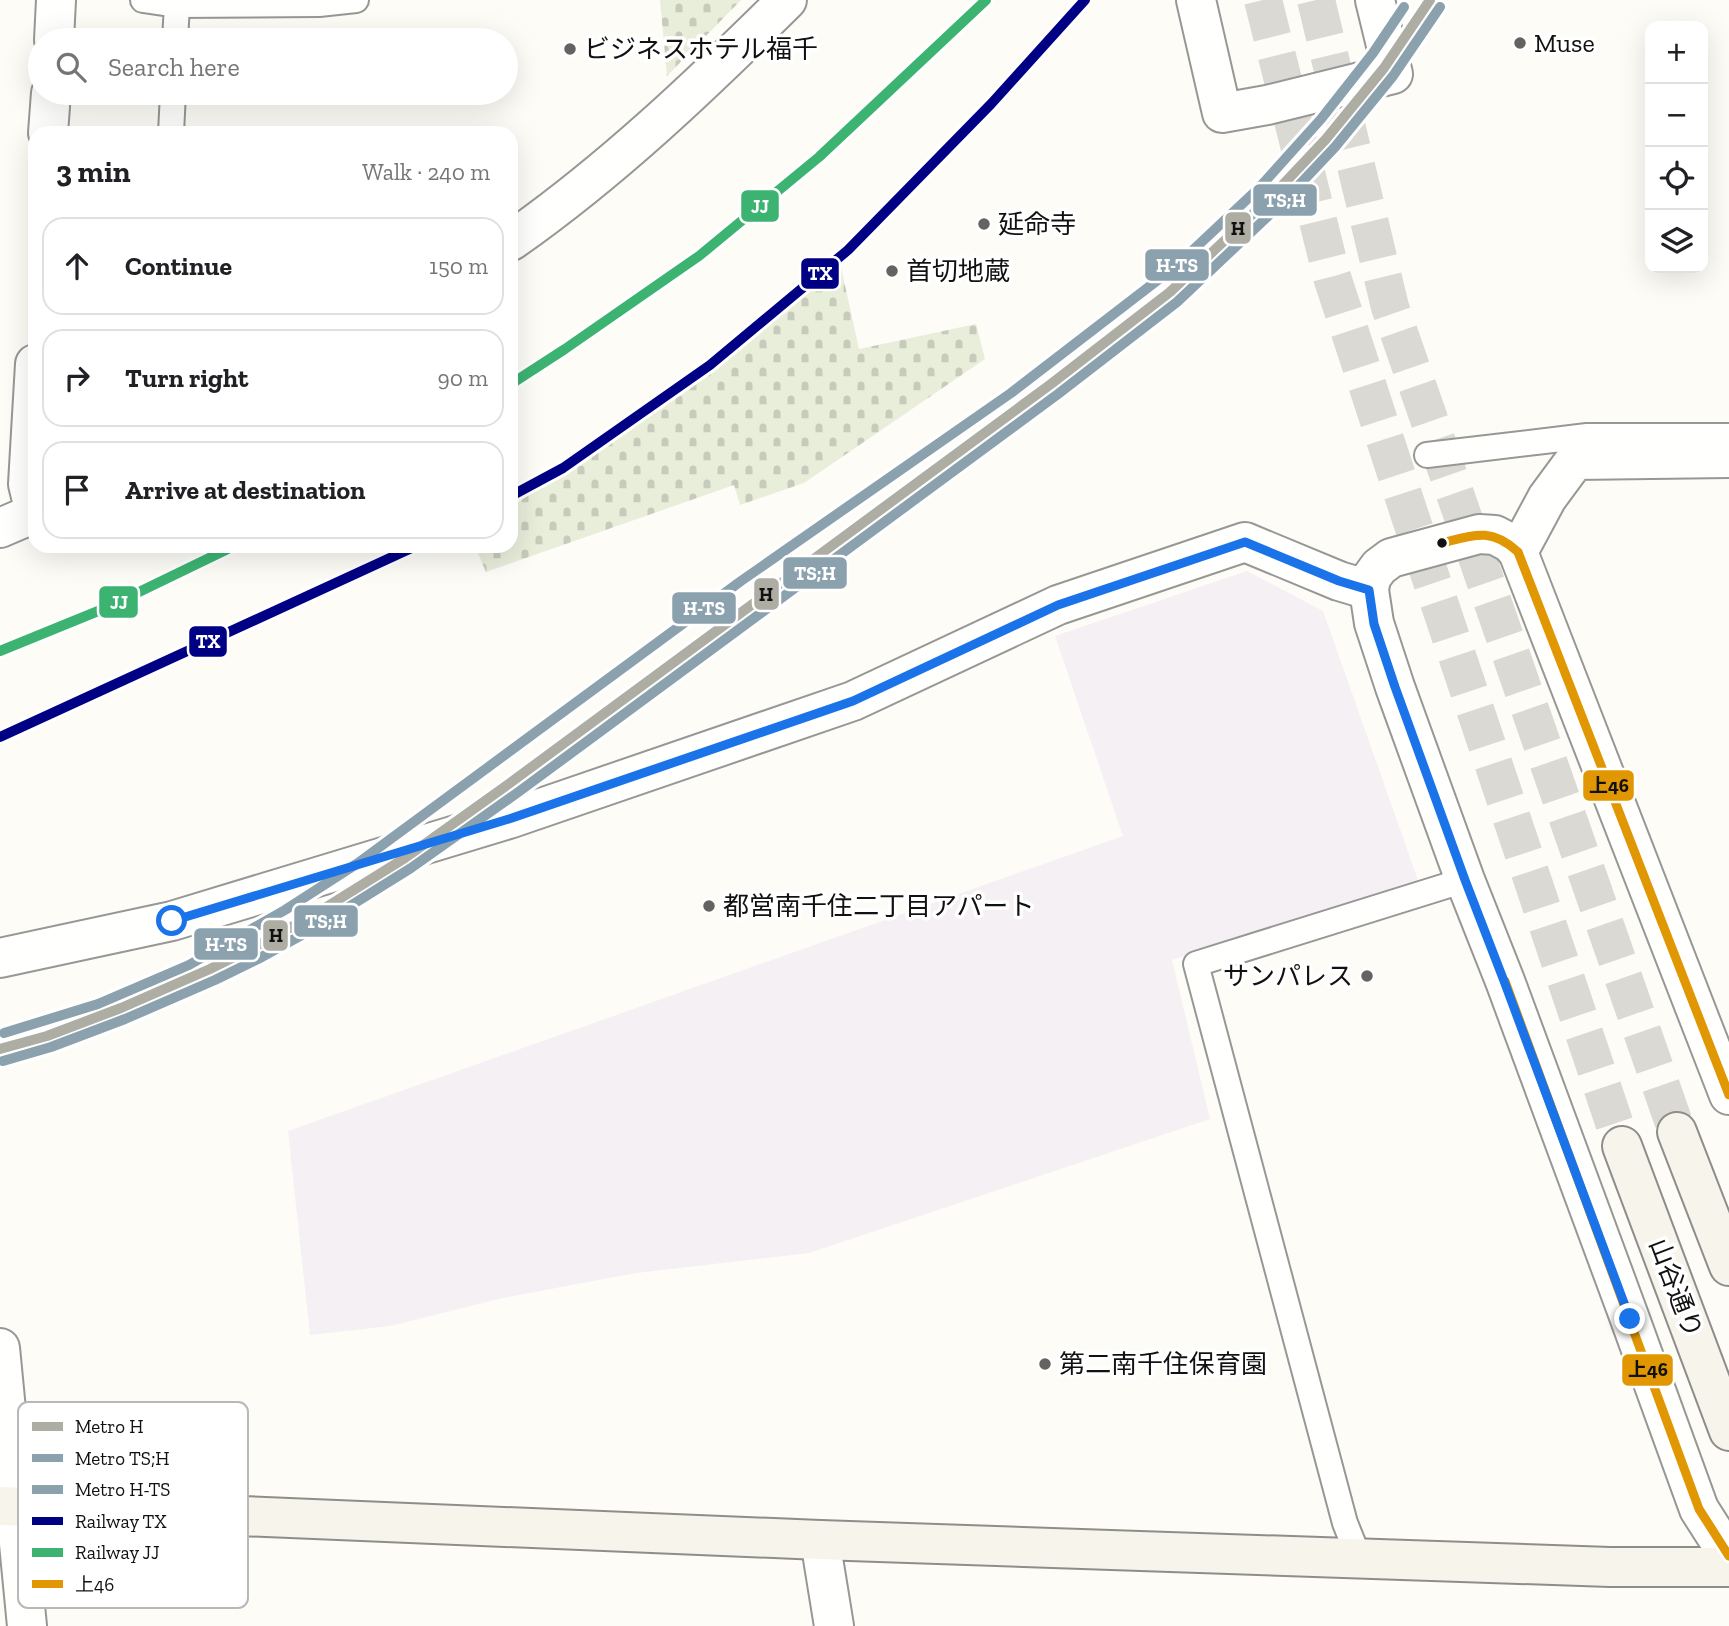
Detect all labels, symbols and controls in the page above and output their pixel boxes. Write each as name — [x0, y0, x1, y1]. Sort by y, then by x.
map controls — [1645, 21, 1708, 273]
button: + — [1645, 21, 1708, 84]
place label: Muse — [1534, 27, 1595, 59]
search box — [28, 28, 518, 105]
place label: ビジネスホテル福千 — [584, 33, 818, 65]
marker: Muse — [1512, 35, 1528, 51]
marker: ビジネスホテル福千 — [562, 41, 578, 57]
icon: search — [52, 48, 90, 86]
text: Search here — [108, 51, 240, 83]
button: − — [1645, 84, 1708, 147]
button: locate — [1645, 147, 1708, 210]
text: 3 min — [56, 154, 131, 190]
text: Walk · 240 m — [362, 158, 490, 186]
line badge: TS;H — [1252, 183, 1318, 217]
line badge: JJ — [740, 189, 780, 223]
text: TS;H — [1264, 189, 1306, 212]
text: JJ — [751, 195, 769, 218]
place label: 延命寺 — [998, 208, 1076, 240]
button: layers — [1645, 210, 1708, 273]
line badge: H — [1224, 211, 1252, 245]
marker: 延命寺 — [976, 216, 992, 232]
text: H — [1231, 217, 1245, 240]
icon: ahead — [58, 247, 96, 285]
line badge: H-TS — [1144, 248, 1210, 282]
text: Continue — [125, 250, 232, 282]
text: 150 m — [429, 252, 488, 280]
text: H-TS — [1156, 254, 1198, 277]
place label: 首切地蔵 — [906, 255, 1010, 287]
line badge: TX — [800, 257, 840, 290]
text: TX — [807, 262, 833, 285]
marker: 首切地蔵 — [884, 263, 900, 279]
icon: right — [58, 359, 96, 397]
text: Turn right — [125, 362, 248, 394]
text: 90 m — [437, 364, 488, 392]
icon: arrive — [58, 471, 96, 509]
text: Arrive at destination — [125, 474, 365, 506]
unlabelled marker — [1435, 536, 1449, 550]
line badge: TS;H — [782, 556, 848, 590]
text: TS;H — [794, 562, 836, 585]
line badge: H — [753, 577, 780, 611]
text: H — [759, 583, 773, 606]
line badge: JJ — [98, 585, 139, 619]
text: JJ — [110, 591, 128, 614]
line badge: H-TS — [671, 591, 737, 625]
text: H-TS — [683, 597, 725, 620]
line badge: TX — [188, 625, 228, 658]
text: TX — [195, 630, 221, 653]
line badge: 上46 — [1582, 769, 1635, 802]
text: 上46 — [1589, 774, 1629, 797]
place label: 都営南千住二丁目アパート — [723, 890, 1034, 922]
marker: 都営南千住二丁目アパート — [701, 898, 717, 914]
line badge: TS;H — [293, 904, 359, 938]
route start — [156, 905, 187, 936]
text: TS;H — [305, 910, 347, 933]
line badge: H — [262, 919, 289, 952]
text: H — [269, 924, 283, 947]
line badge: H-TS — [193, 927, 259, 961]
text: H-TS — [205, 933, 247, 956]
place label: サンパレス — [1223, 960, 1353, 992]
marker: サンパレス — [1359, 968, 1375, 984]
street label: 山谷通り — [1642, 1234, 1710, 1342]
route end — [1614, 1303, 1645, 1334]
place label: 第二南千住保育園 — [1059, 1348, 1267, 1380]
line badge: 上46 — [1621, 1353, 1674, 1387]
marker: 第二南千住保育園 — [1037, 1356, 1053, 1372]
text: 上46 — [1628, 1358, 1668, 1381]
legend — [18, 1402, 248, 1608]
text: Metro H — [75, 1415, 144, 1438]
text: Metro TS;H — [75, 1447, 170, 1470]
text: Metro H-TS — [75, 1478, 170, 1501]
text: Railway TX — [75, 1510, 166, 1533]
text: Railway JJ — [75, 1541, 160, 1564]
text: 上46 — [75, 1573, 114, 1596]

